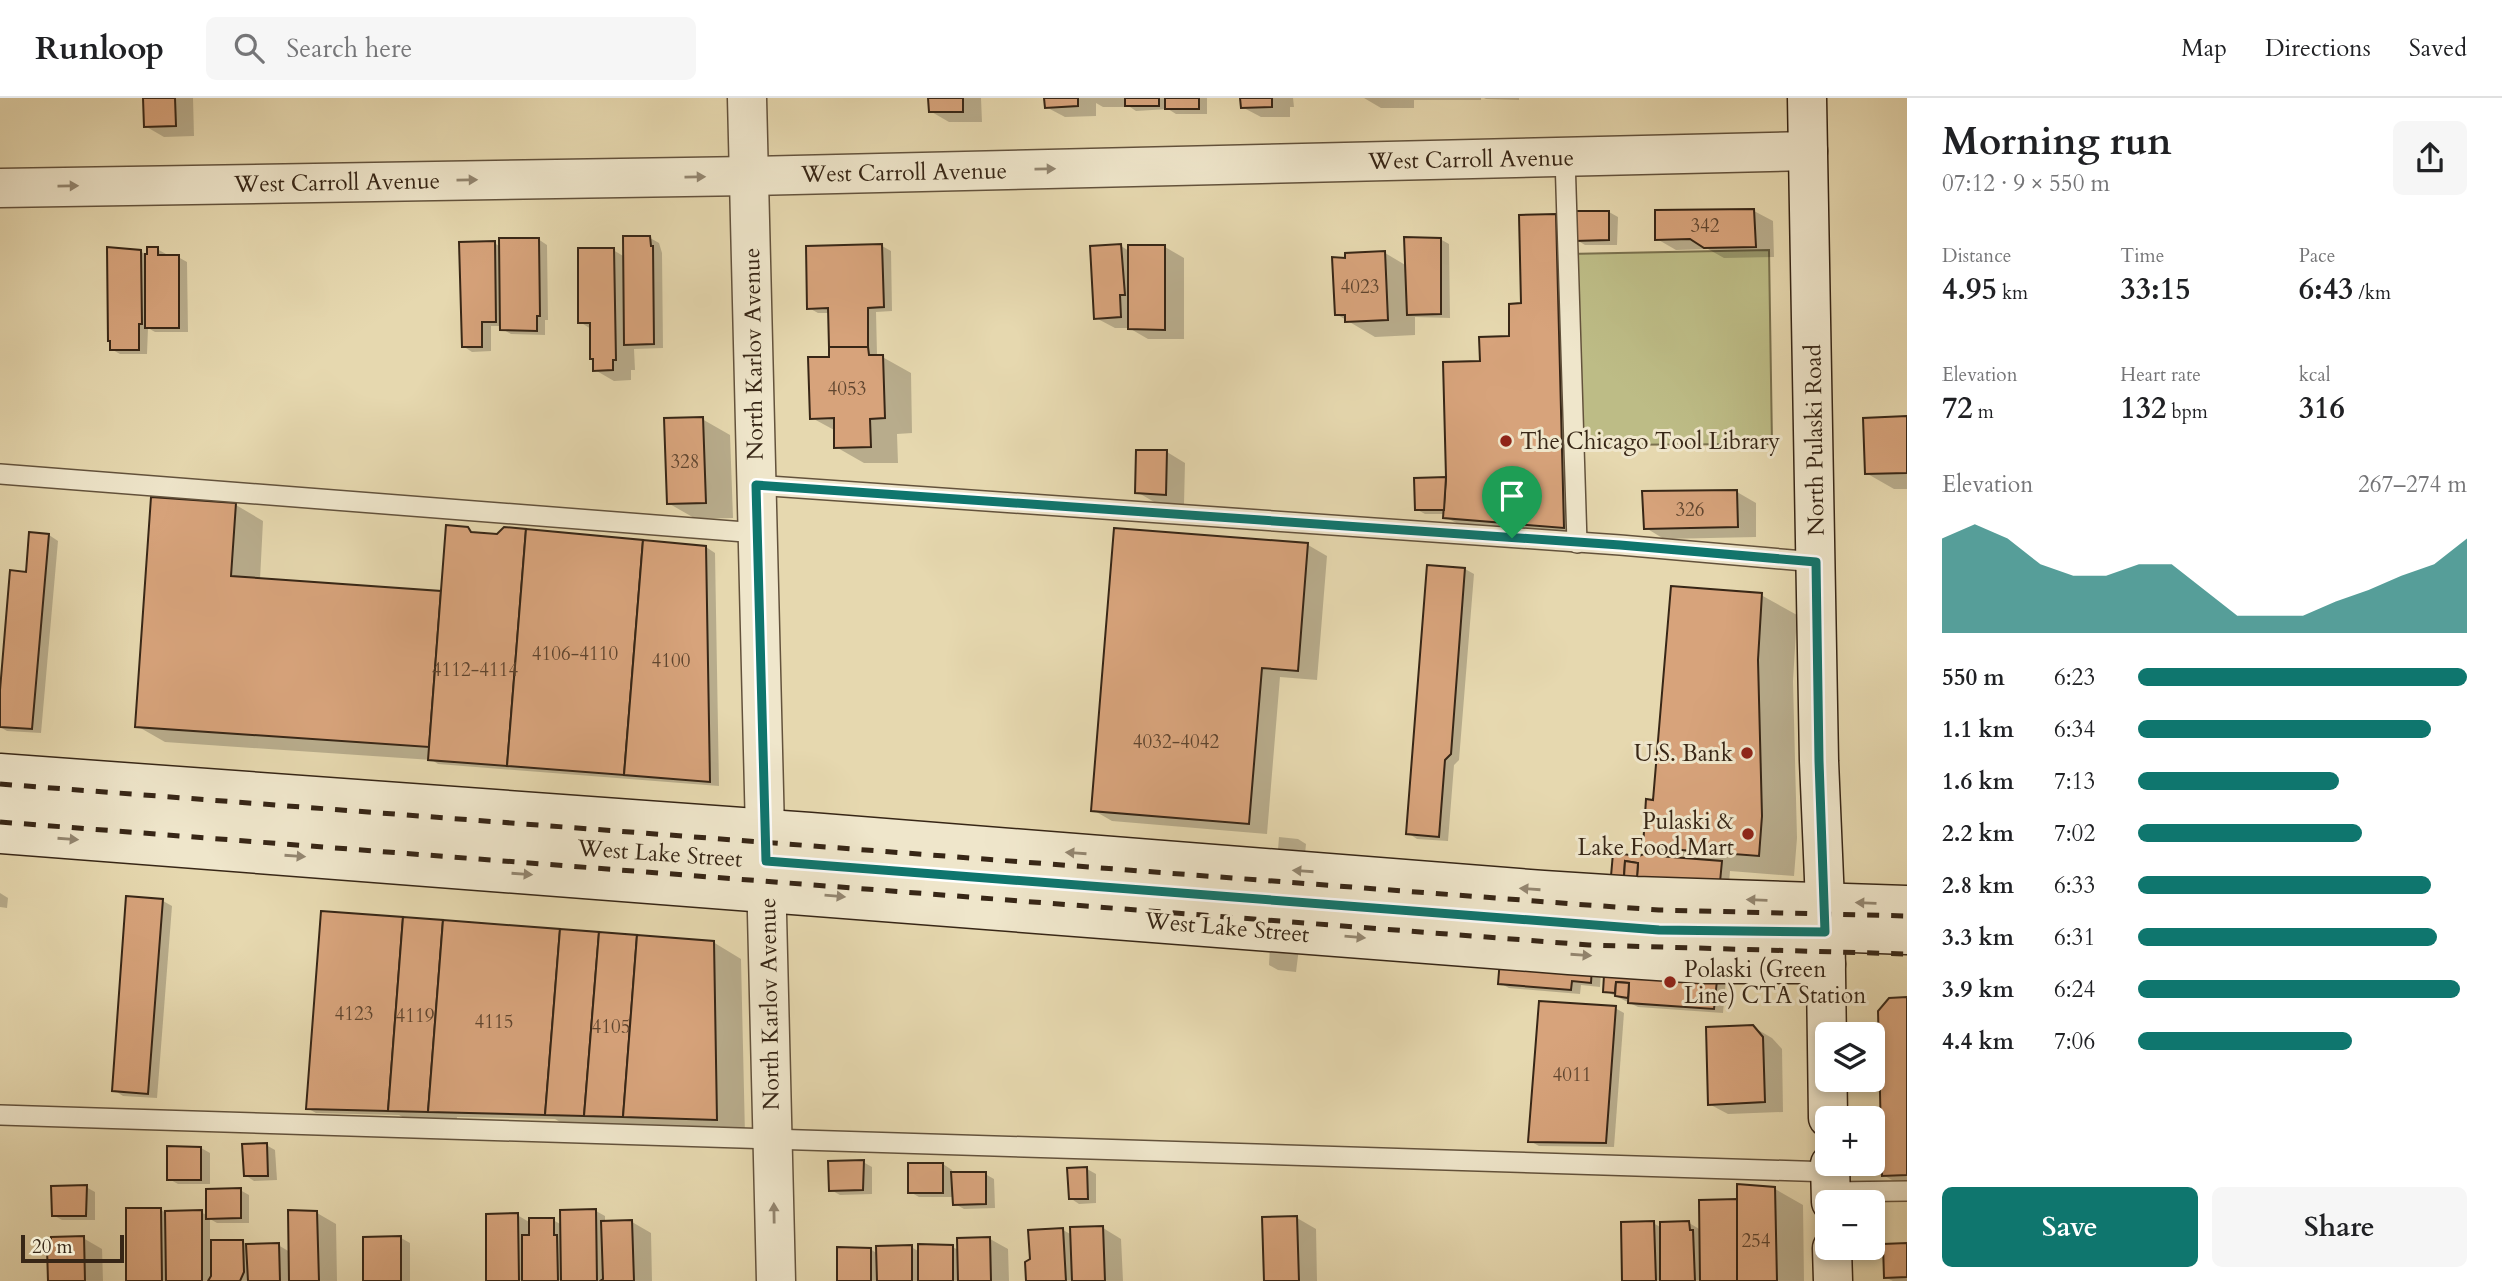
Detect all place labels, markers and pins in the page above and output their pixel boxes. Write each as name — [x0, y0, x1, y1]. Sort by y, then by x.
place label: The Chicago Tool Library — [1520, 426, 1780, 457]
marker: The Chicago Tool Library — [1498, 433, 1514, 449]
pin — [1482, 466, 1542, 538]
place label: U.S. Bank — [1634, 738, 1734, 769]
marker: U.S. Bank — [1739, 745, 1755, 761]
place label: Pulaski & Lake Food Mart — [1578, 806, 1734, 863]
marker: Pulaski & Lake Food Mart — [1740, 826, 1756, 842]
place label: Polaski (Green Line) CTA Station — [1684, 954, 1866, 1011]
marker: Polaski (Green Line) CTA Station — [1662, 974, 1678, 990]

